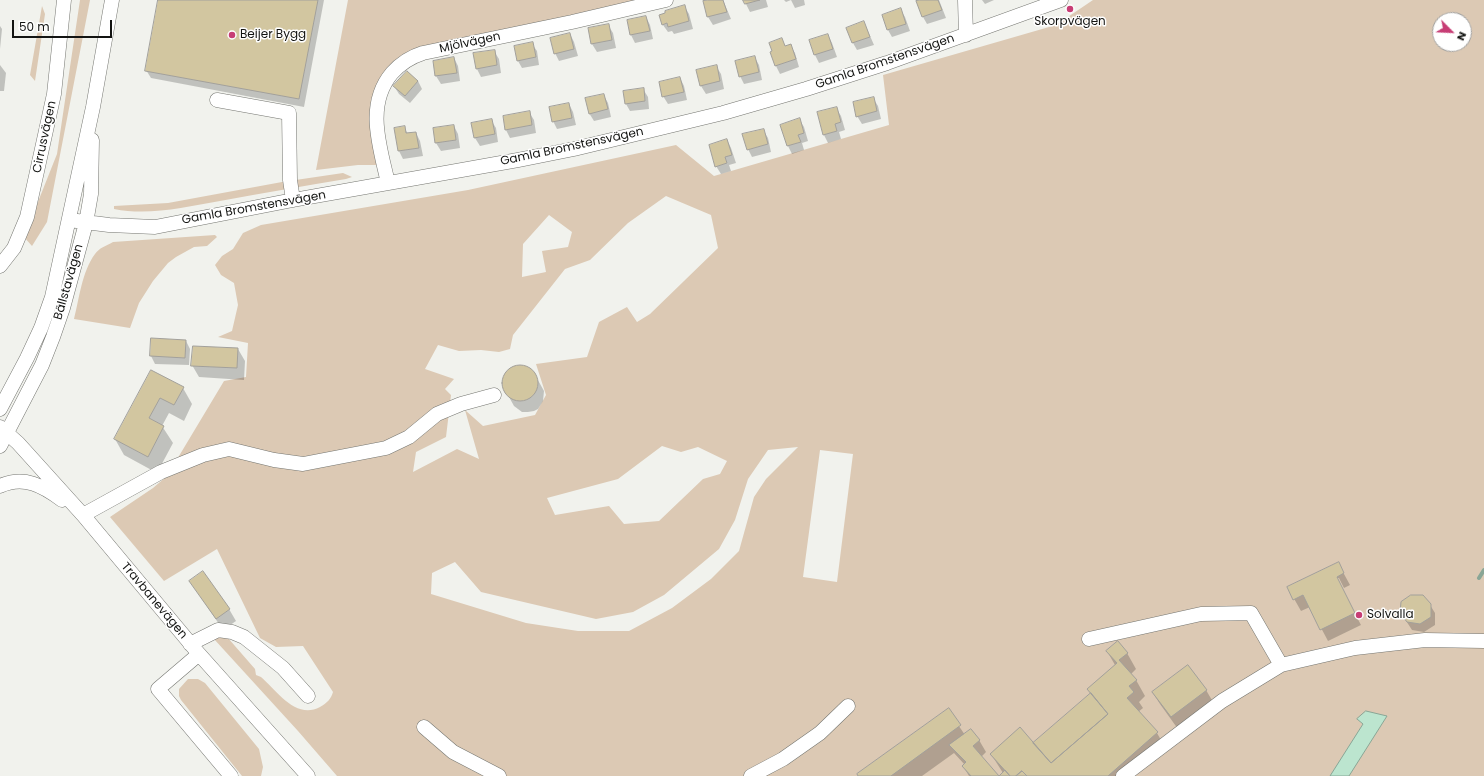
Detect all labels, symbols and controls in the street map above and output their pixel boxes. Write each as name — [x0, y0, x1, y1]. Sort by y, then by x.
marker: Skorpvägen — [1065, 4, 1075, 14]
scale bar — [14, 12, 114, 38]
north arrow — [1432, 12, 1472, 52]
place label: Skorpvägen — [1034, 15, 1106, 29]
text: 50 m — [19, 18, 50, 35]
place label: Beijer Bygg — [240, 28, 306, 42]
text: N — [1453, 29, 1471, 44]
marker: Beijer Bygg — [227, 30, 237, 40]
street label: Mjölvägen — [438, 30, 502, 56]
street label: Gamla Bromstensvägen — [814, 31, 956, 93]
street label: Cirrusvägen — [30, 100, 60, 174]
street label: Gamla Bromstensvägen — [499, 125, 645, 169]
street label: Gamla Bromstensvägen — [181, 188, 327, 228]
street label: Bällstavägen — [51, 242, 87, 322]
street label: Travbanevägen — [118, 560, 190, 642]
place label: Solvalla — [1367, 608, 1414, 622]
marker: Solvalla — [1354, 610, 1364, 620]

